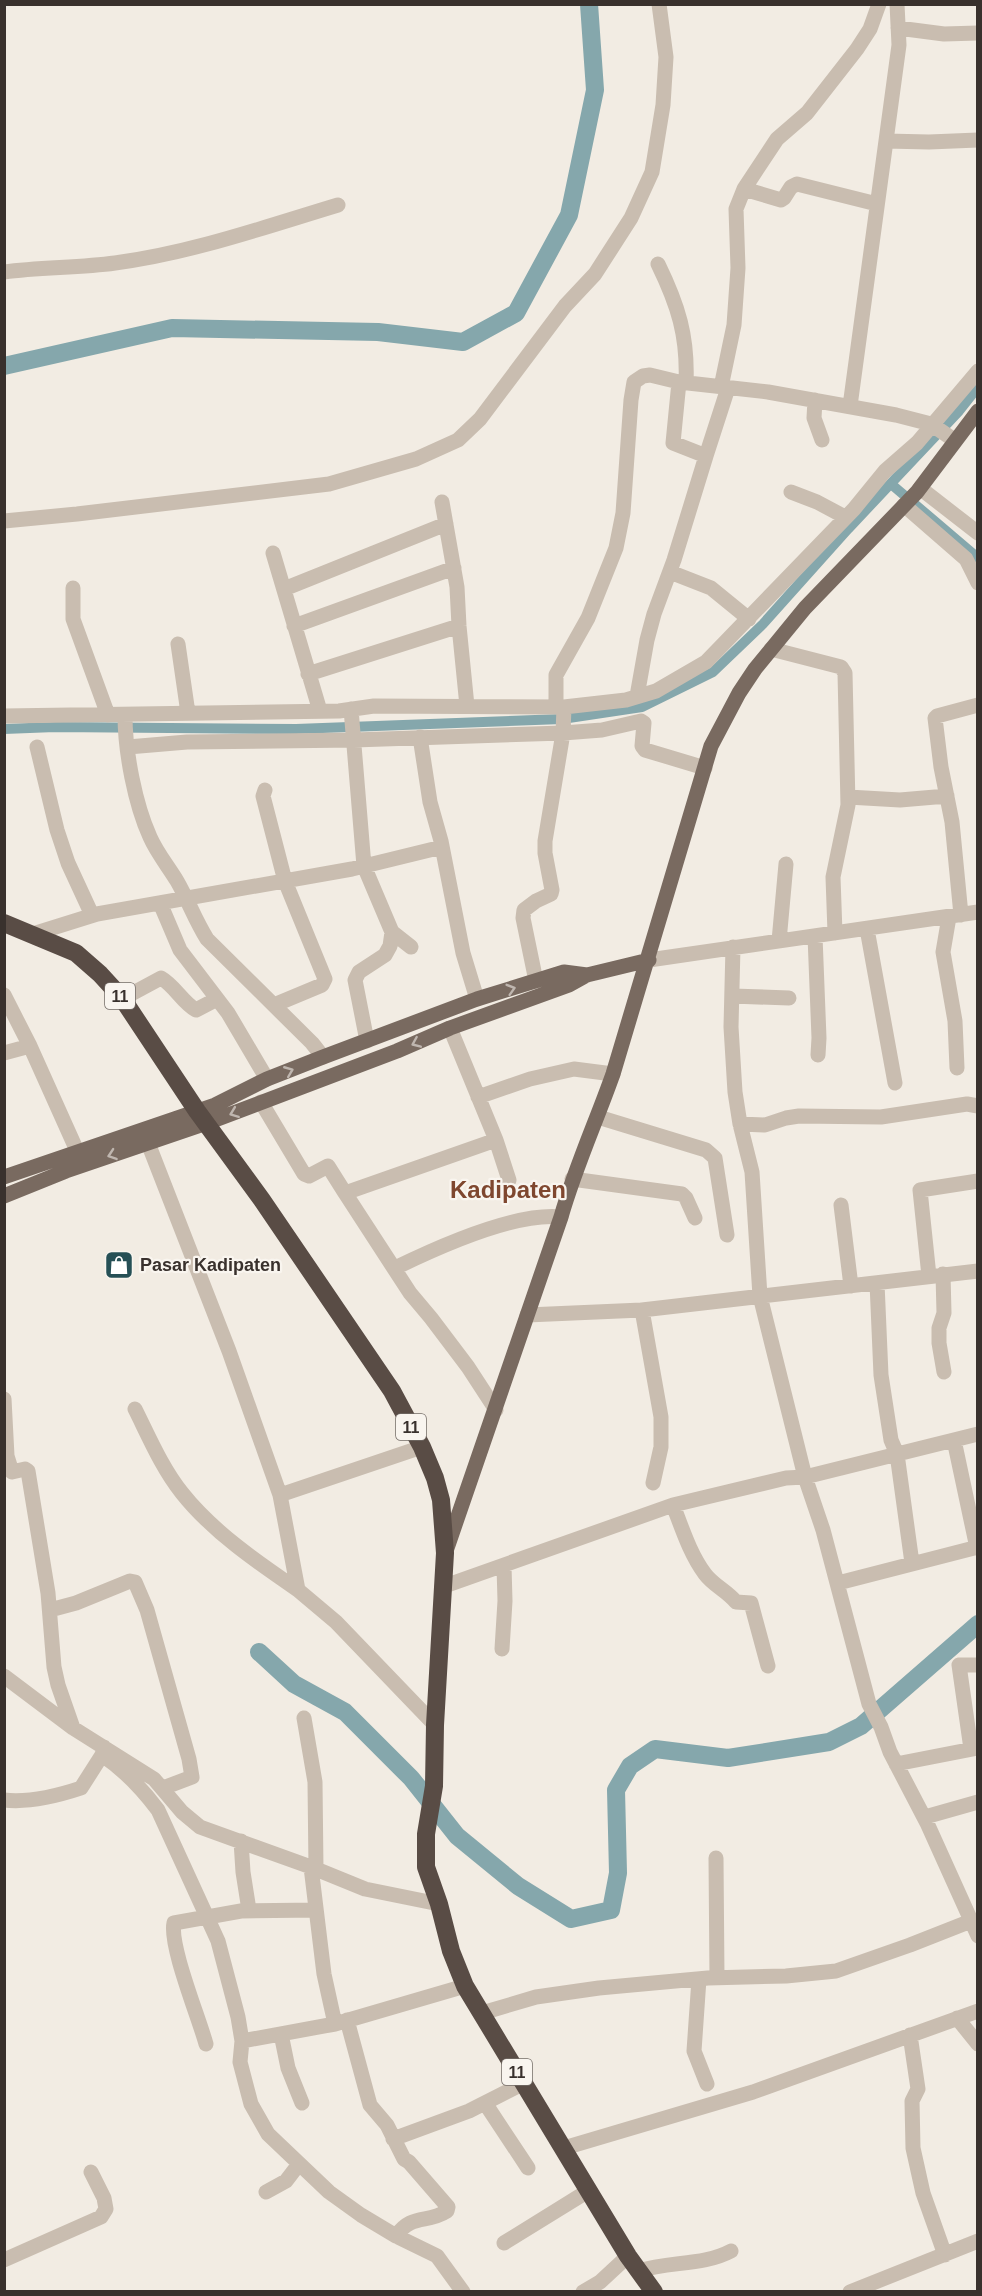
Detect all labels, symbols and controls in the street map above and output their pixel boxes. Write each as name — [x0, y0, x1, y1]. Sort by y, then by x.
road number: 11 — [105, 983, 135, 1009]
one-way arrow — [505, 984, 516, 996]
one-way arrow — [412, 1035, 423, 1047]
one-way arrow — [283, 1066, 294, 1078]
one-way arrow — [229, 1105, 240, 1118]
one-way arrow — [107, 1148, 118, 1161]
district label: Kadipaten — [450, 1176, 566, 1203]
shop icon: Pasar Kadipaten — [103, 1249, 135, 1281]
place label: Pasar Kadipaten — [140, 1255, 281, 1275]
road number: 11 — [396, 1414, 426, 1440]
road number: 11 — [502, 2059, 532, 2085]

